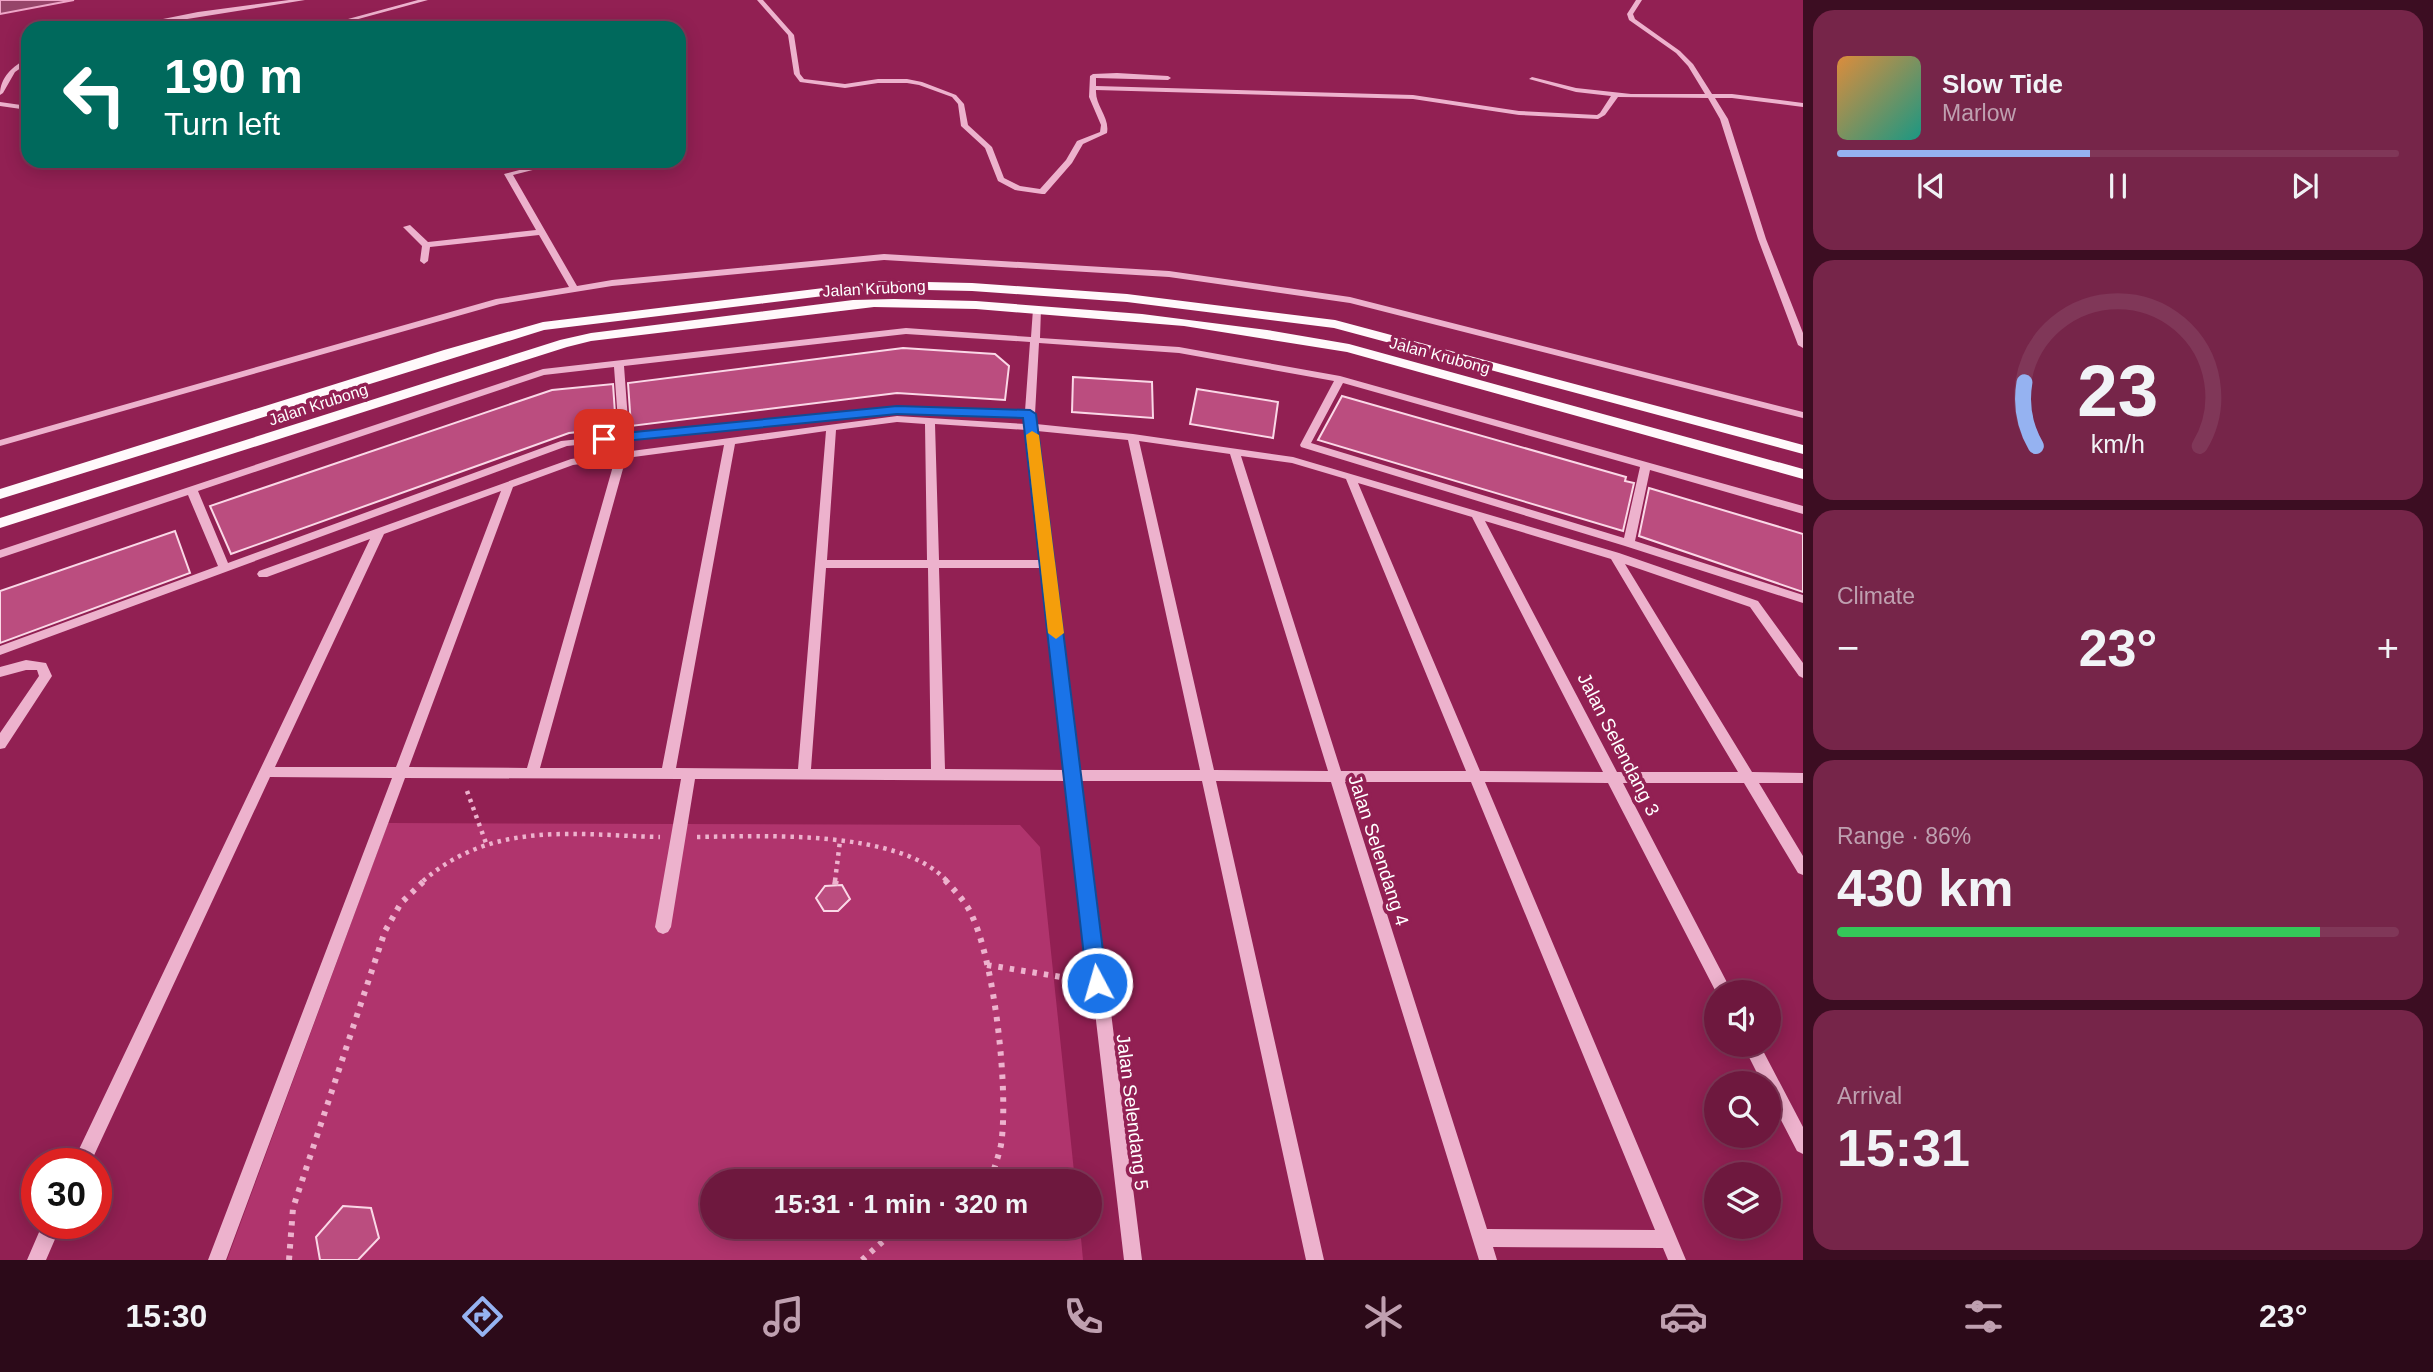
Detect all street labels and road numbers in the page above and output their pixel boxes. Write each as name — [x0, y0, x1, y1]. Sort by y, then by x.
street label: Jalan Krubong — [822, 277, 926, 300]
street label: Jalan Krubong — [1388, 334, 1492, 377]
street label: Jalan Krubong — [266, 380, 370, 429]
street label: Jalan Selendang 3 — [1573, 669, 1664, 819]
street label: Jalan Selendang 4 — [1344, 772, 1413, 929]
street label: Jalan Selendang 5 — [1112, 1033, 1153, 1191]

